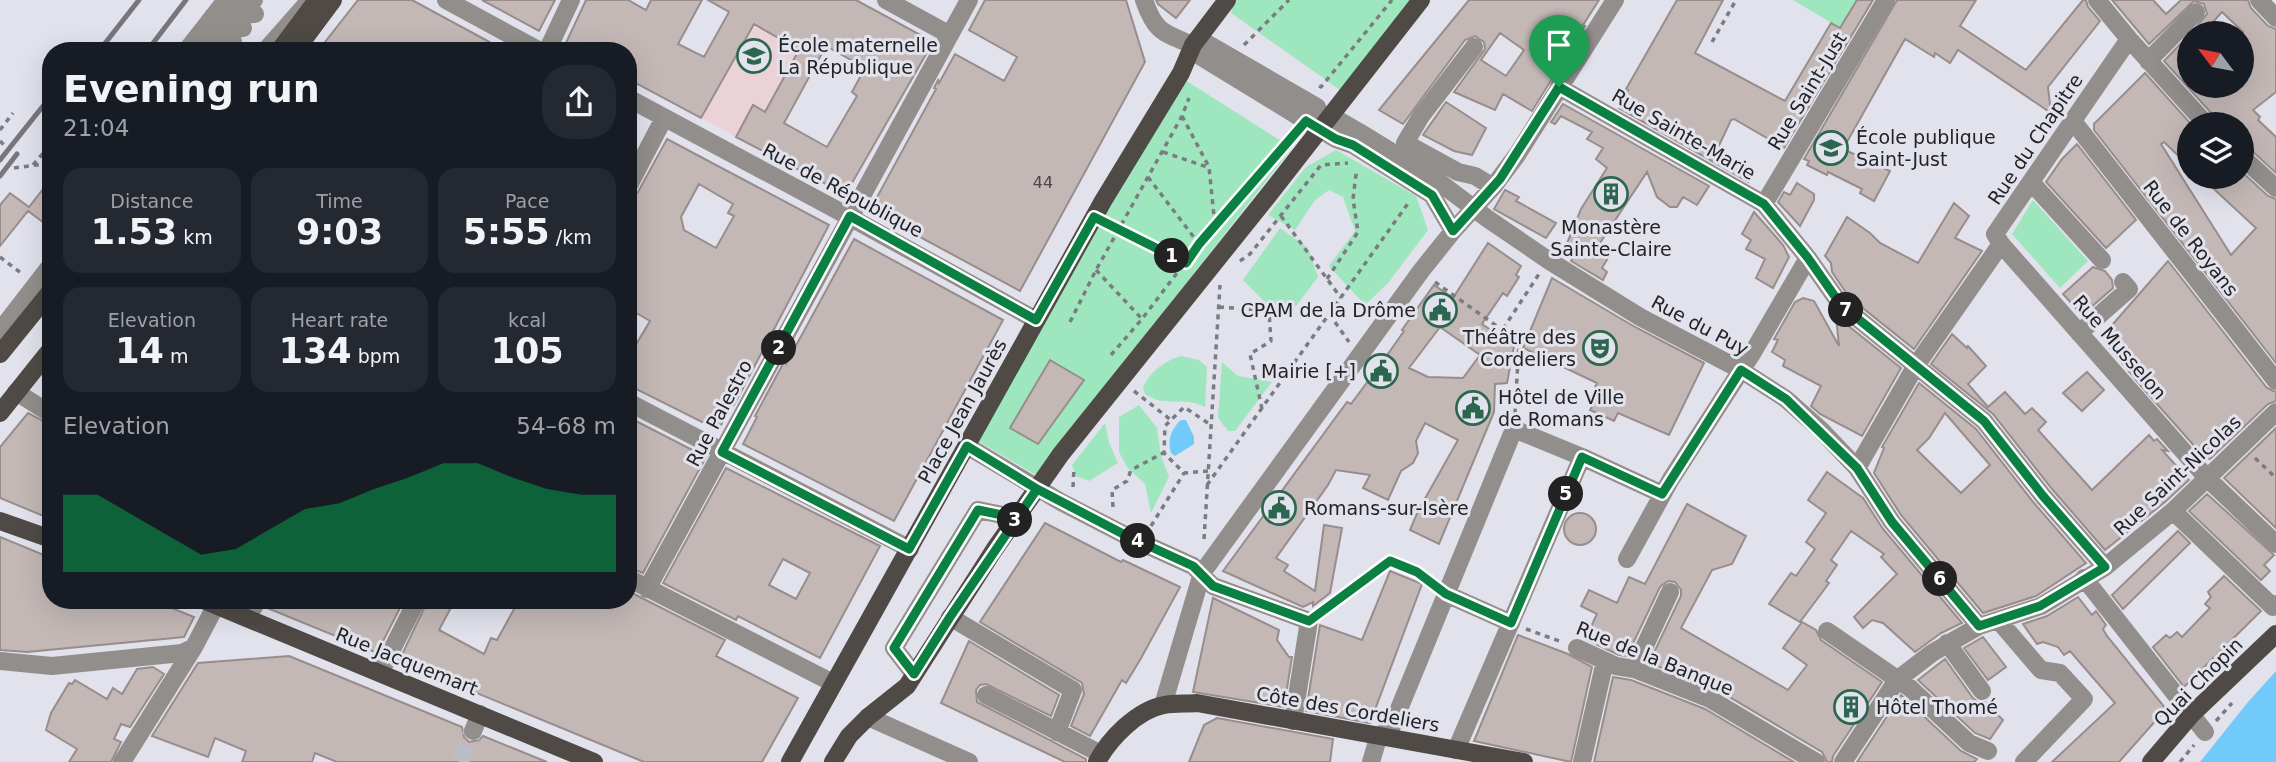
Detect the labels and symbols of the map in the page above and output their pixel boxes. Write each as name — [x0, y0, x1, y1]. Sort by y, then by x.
pin — [1529, 15, 1589, 87]
north arrow — [2177, 21, 2254, 98]
street label: Rue Saint-Just — [1763, 28, 1851, 154]
place label: École maternelle La République — [778, 34, 938, 78]
school or university icon: École maternelle La République — [735, 37, 773, 75]
street label: Rue du Chapitre — [1983, 69, 2087, 209]
street label: Rue Sainte-Marie — [1608, 84, 1760, 184]
place label: École publique Saint-Just — [1856, 126, 1996, 170]
school or university icon: École publique Saint-Just — [1812, 129, 1850, 167]
street label: Rue de République — [759, 138, 927, 242]
house number: 44 — [1033, 173, 1053, 192]
building icon: Monastère Sainte-Claire — [1592, 175, 1630, 213]
street label: Rue de Royans — [2139, 176, 2243, 300]
place label: Monastère Sainte-Claire — [1550, 216, 1672, 260]
pin: 1 — [1154, 238, 1190, 274]
street label: Rue du Puy — [1648, 290, 1752, 360]
street label: Rue Musselon — [2069, 290, 2171, 404]
public building icon: CPAM de la Drôme — [1421, 291, 1459, 329]
pin: 7 — [1828, 292, 1864, 328]
place label: CPAM de la Drôme — [1240, 299, 1416, 321]
place label: Théâtre des Cordeliers — [1462, 326, 1576, 370]
theatre icon: Théâtre des Cordeliers — [1581, 329, 1619, 367]
pin: 2 — [762, 330, 796, 366]
street label: Place Jean Jaurès — [913, 335, 1011, 487]
public building icon: Mairie [+] — [1362, 352, 1400, 390]
street label: Rue Palestro — [682, 356, 756, 470]
place label: Mairie [+] — [1261, 360, 1356, 382]
place label: Hôtel de Ville de Romans — [1498, 386, 1624, 430]
public building icon: Hôtel de Ville de Romans — [1454, 389, 1492, 427]
street label: Rue Saint-Nicolas — [2109, 410, 2245, 540]
pin: 5 — [1548, 476, 1584, 512]
public building icon: Romans-sur-Isère — [1260, 489, 1298, 527]
place label: Romans-sur-Isère — [1304, 497, 1469, 519]
pin: 3 — [998, 503, 1032, 538]
pin: 4 — [1120, 524, 1156, 558]
pin: 6 — [1923, 562, 1958, 596]
street label: Rue de la Banque — [1573, 616, 1737, 700]
street label: Rue Jacquemart — [333, 623, 481, 699]
street label: Quai Chopin — [2149, 633, 2247, 731]
street label: Côte des Cordeliers — [1255, 682, 1441, 736]
building icon: Hôtel Thomé — [1832, 688, 1870, 726]
place label: Hôtel Thomé — [1876, 696, 1998, 718]

